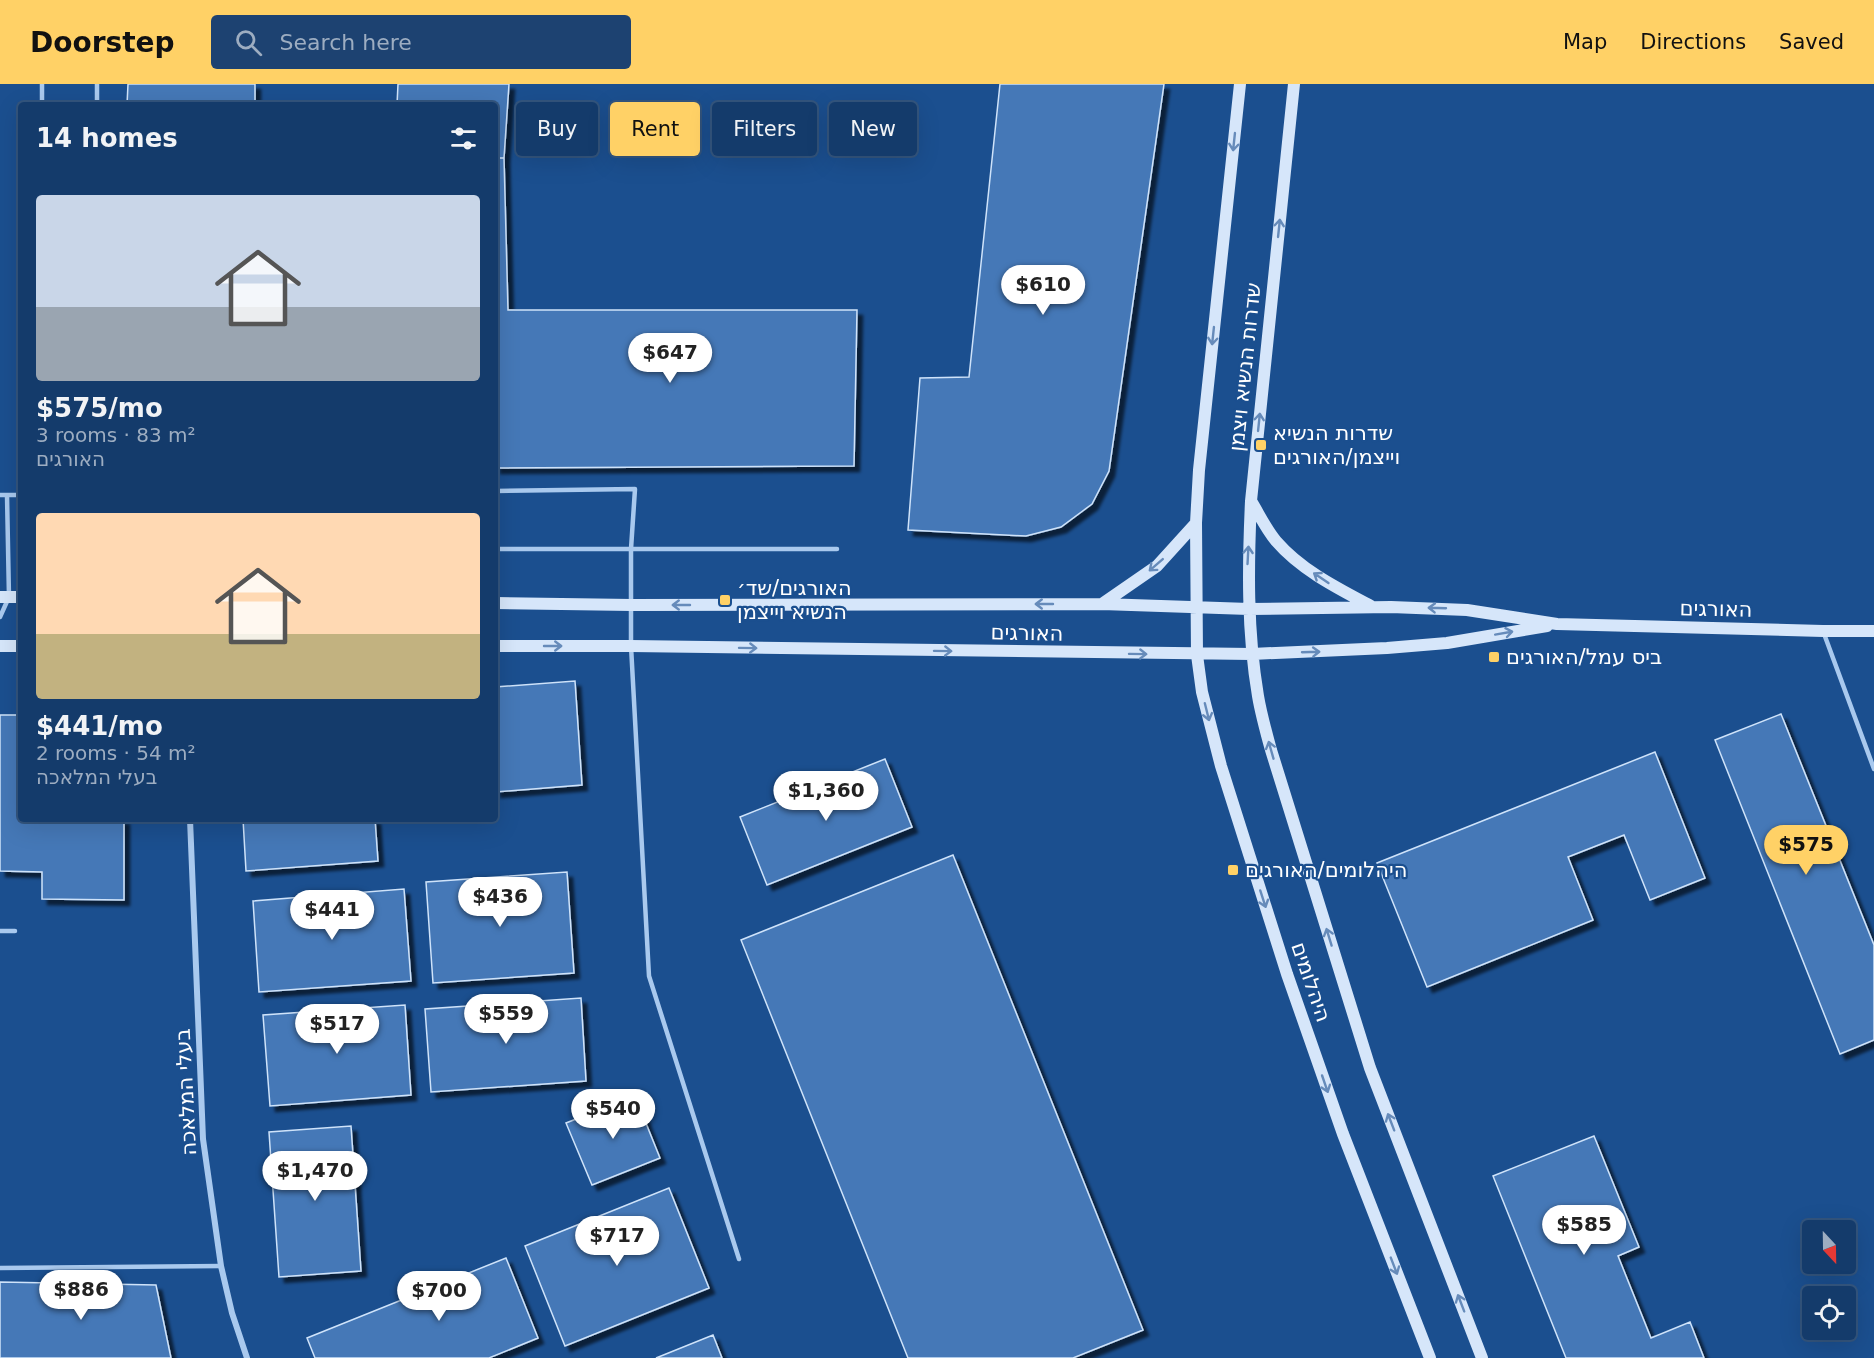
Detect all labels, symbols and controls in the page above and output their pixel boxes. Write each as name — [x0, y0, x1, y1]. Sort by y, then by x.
search box — [211, 15, 631, 69]
text: Doorstep — [30, 26, 175, 59]
icon: search — [232, 26, 265, 59]
text: Search here — [280, 30, 412, 55]
text: Map — [1563, 30, 1607, 54]
text: Directions — [1640, 30, 1746, 54]
text: Saved — [1779, 30, 1844, 54]
chip: Buy — [516, 102, 598, 156]
chip: Rent — [610, 102, 700, 156]
chip: Filters — [712, 102, 817, 156]
chip: New — [829, 102, 917, 156]
icon: filters — [447, 122, 480, 155]
text: 14 homes — [36, 123, 178, 153]
one-way arrow — [1228, 132, 1239, 152]
one-way arrow — [1274, 219, 1285, 239]
icon: home — [204, 234, 312, 342]
pin: $610 — [1007, 265, 1079, 316]
text: $610 — [1015, 272, 1071, 296]
street label: שדרות הנשיא ויצמן — [1224, 281, 1266, 453]
one-way arrow — [1207, 326, 1218, 346]
pin: $647 — [634, 333, 706, 384]
text: $647 — [642, 340, 698, 364]
text: $575/mo — [36, 393, 163, 423]
one-way arrow — [1254, 413, 1265, 433]
place label: שדרות הנשיא וייצמן/האורגים — [1273, 421, 1400, 469]
text: 3 rooms · 83 m² — [36, 423, 196, 447]
marker: שדרות הנשיא וייצמן/האורגים — [1254, 438, 1268, 452]
text: האורגים — [36, 447, 105, 471]
one-way arrow — [1243, 546, 1254, 566]
icon: home — [204, 552, 312, 660]
one-way arrow — [1148, 559, 1164, 572]
one-way arrow — [1313, 572, 1329, 584]
place label: האורגים/שד׳ הנשיא וייצמן — [737, 576, 852, 624]
marker: האורגים/שד׳ הנשיא וייצמן — [718, 593, 732, 607]
street label: האורגים — [1679, 596, 1753, 622]
one-way arrow — [1034, 598, 1054, 610]
one-way arrow — [671, 599, 691, 611]
one-way arrow — [1427, 603, 1447, 614]
street label: האורגים — [990, 620, 1064, 646]
one-way arrow — [1494, 627, 1514, 638]
one-way arrow — [543, 640, 563, 652]
one-way arrow — [738, 642, 758, 654]
one-way arrow — [933, 645, 953, 657]
place label: ביס עמל/האורגים — [1506, 645, 1662, 669]
one-way arrow — [1300, 646, 1320, 657]
one-way arrow — [1128, 648, 1148, 660]
marker: ביס עמל/האורגים — [1487, 650, 1501, 664]
one-way arrow — [1202, 702, 1214, 721]
text: $441/mo — [36, 711, 163, 741]
text: 2 rooms · 54 m² — [36, 741, 196, 765]
one-way arrow — [1265, 741, 1276, 760]
text: בעלי המלאכה — [36, 765, 157, 789]
pin: $1,360 — [777, 771, 875, 822]
text: $1,360 — [787, 778, 865, 802]
pin: $575 — [1770, 825, 1842, 876]
text: $575 — [1778, 832, 1834, 856]
place label: היהלומים/האורגים — [1245, 858, 1407, 882]
marker: היהלומים/האורגים — [1226, 863, 1240, 877]
pin: $436 — [464, 877, 536, 928]
text: $436 — [472, 884, 528, 908]
one-way arrow — [1258, 889, 1269, 908]
pin: $441 — [296, 890, 368, 941]
text: $441 — [304, 897, 360, 921]
one-way arrow — [1323, 928, 1334, 947]
street label: היהלומים — [1286, 939, 1336, 1025]
pin: $559 — [470, 994, 542, 1045]
text: $559 — [478, 1001, 534, 1025]
pin: $517 — [301, 1004, 373, 1055]
text: $517 — [309, 1011, 365, 1035]
street label: בעלי המלאכה — [171, 1028, 201, 1156]
one-way arrow — [1321, 1074, 1332, 1093]
pin: $540 — [577, 1089, 649, 1140]
text: $540 — [585, 1096, 641, 1120]
one-way arrow — [1384, 1113, 1395, 1131]
pin: $1,470 — [266, 1151, 364, 1202]
text: $1,470 — [276, 1158, 354, 1182]
pin: $585 — [1548, 1205, 1620, 1256]
text: $585 — [1556, 1212, 1612, 1236]
pin: $717 — [581, 1216, 653, 1267]
north arrow — [1802, 1220, 1856, 1274]
map controls — [1802, 1220, 1856, 1340]
text: $717 — [589, 1223, 645, 1247]
one-way arrow — [1389, 1256, 1400, 1275]
pin: $886 — [45, 1270, 117, 1321]
pin: $700 — [403, 1271, 475, 1322]
text: $886 — [53, 1277, 109, 1301]
text: $700 — [411, 1278, 467, 1302]
button: locate — [1802, 1286, 1856, 1340]
one-way arrow — [1455, 1295, 1466, 1313]

